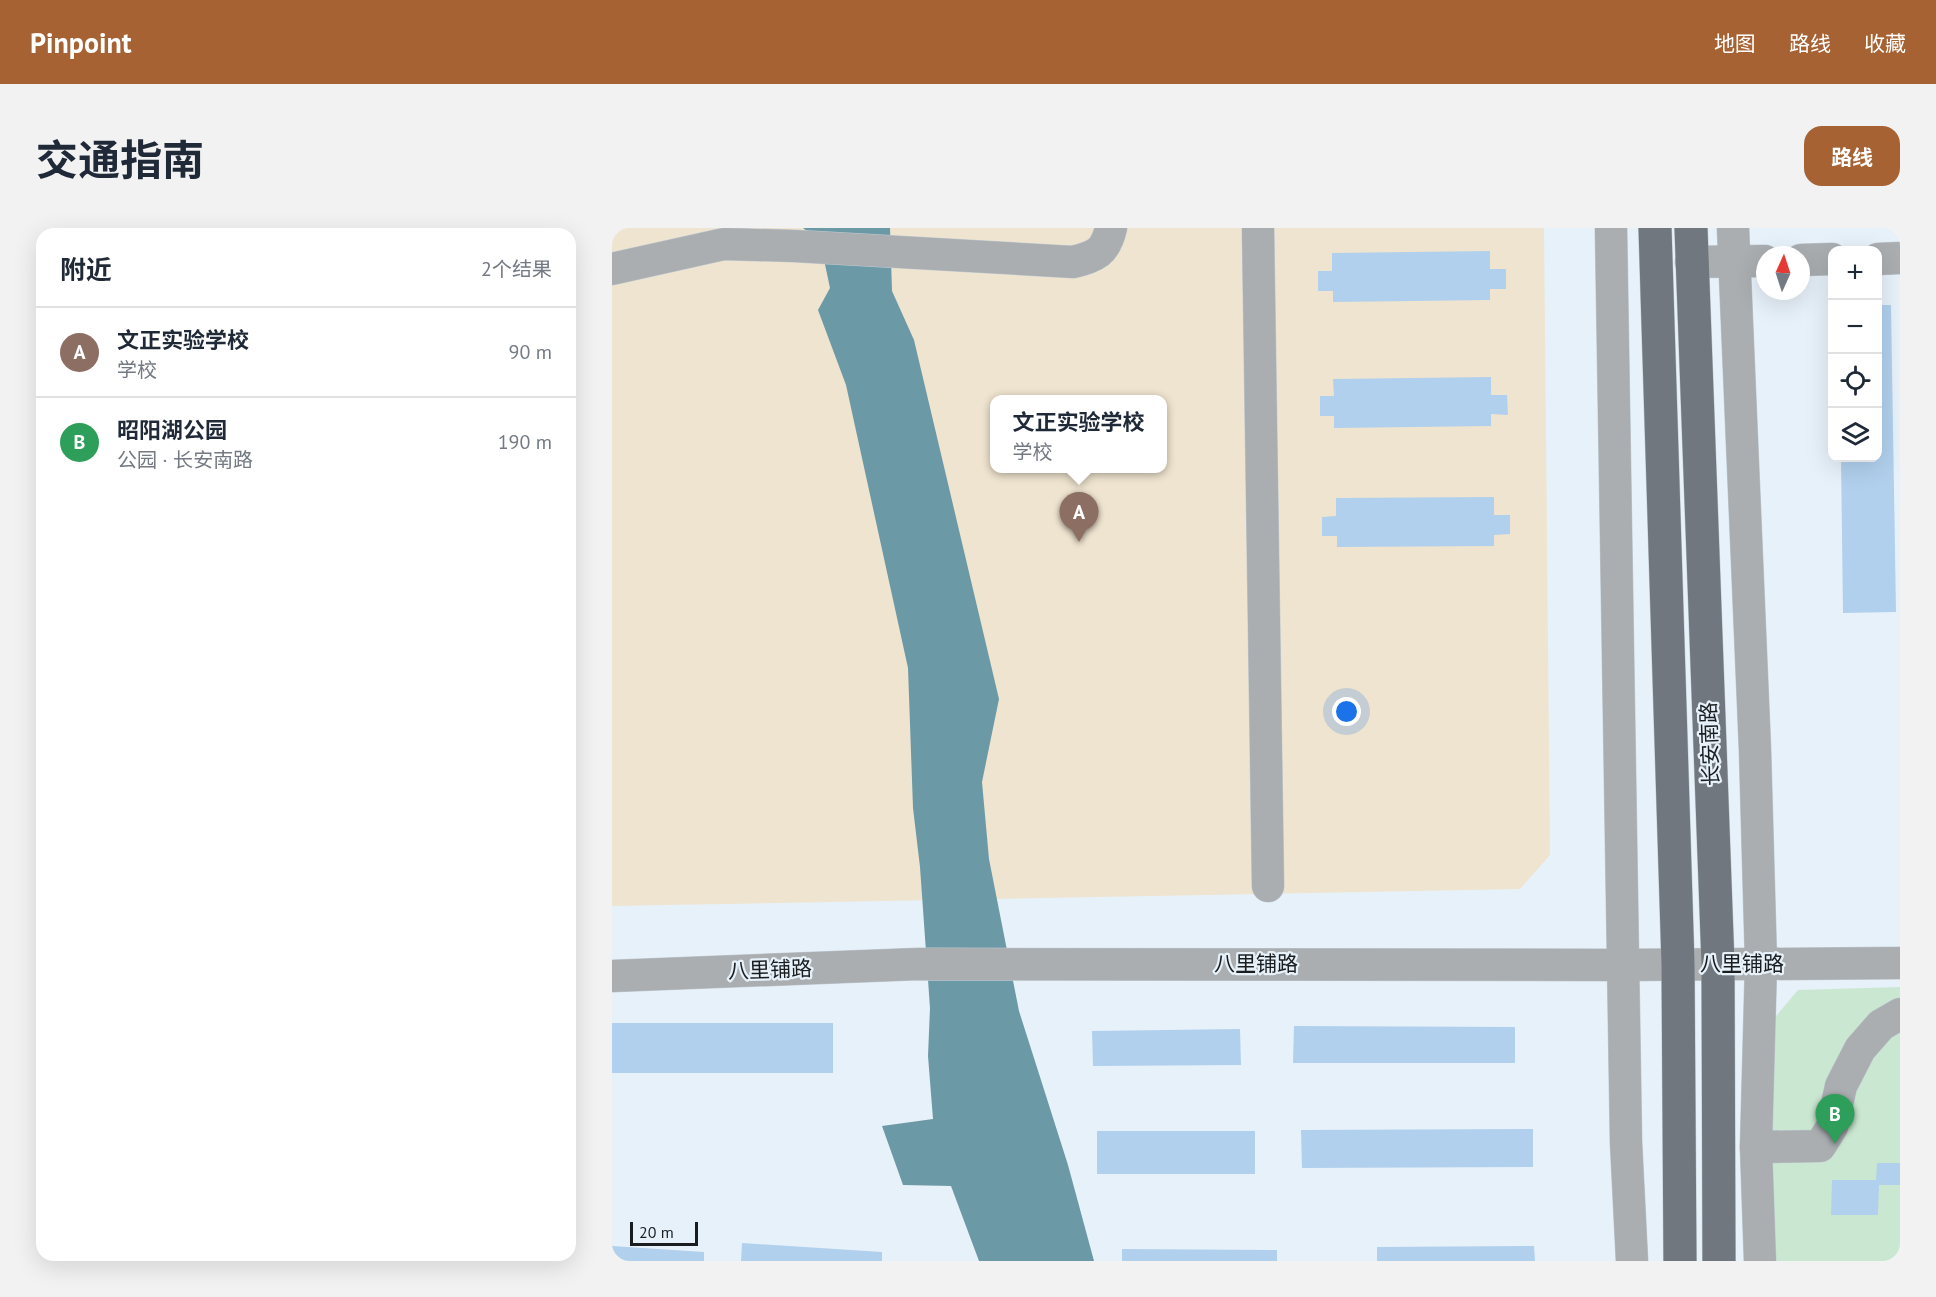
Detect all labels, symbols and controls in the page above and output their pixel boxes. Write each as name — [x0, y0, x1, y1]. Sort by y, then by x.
text: Pinpoint — [30, 24, 132, 61]
text: 地图 — [1714, 30, 1756, 57]
text: 路线 — [1789, 30, 1831, 57]
text: 收藏 — [1864, 30, 1906, 57]
button: 路线 — [1804, 126, 1900, 186]
text: 交通指南 — [36, 132, 204, 187]
north arrow — [1756, 246, 1810, 300]
map controls — [1828, 246, 1882, 462]
button: + — [1828, 246, 1882, 300]
text: 附近 — [60, 253, 112, 286]
text: 2个结果 — [481, 256, 552, 282]
button: − — [1828, 300, 1882, 354]
text: 文正实验学校 — [117, 326, 249, 354]
text: A — [73, 339, 86, 365]
text: 90 m — [509, 339, 552, 365]
button: locate — [1828, 354, 1882, 408]
text: 学校 — [117, 357, 157, 383]
popup — [990, 395, 1167, 473]
text: 文正实验学校 — [1012, 408, 1145, 436]
button: layers — [1828, 408, 1882, 462]
text: 昭阳湖公园 — [117, 416, 227, 444]
text: B — [74, 429, 85, 455]
text: 190 m — [498, 429, 552, 455]
text: 学校 — [1012, 439, 1052, 465]
text: 公园 · 长安南路 — [117, 447, 253, 473]
pin: A — [1060, 492, 1098, 542]
your location — [1332, 697, 1361, 726]
street label: 长安南路 — [1695, 702, 1724, 786]
street label: 八里铺路 — [1214, 950, 1298, 977]
street label: 八里铺路 — [1700, 950, 1784, 977]
street label: 八里铺路 — [728, 955, 812, 984]
pin: B — [1816, 1094, 1854, 1144]
scale bar — [630, 1219, 698, 1246]
text: 20 m — [639, 1222, 674, 1242]

